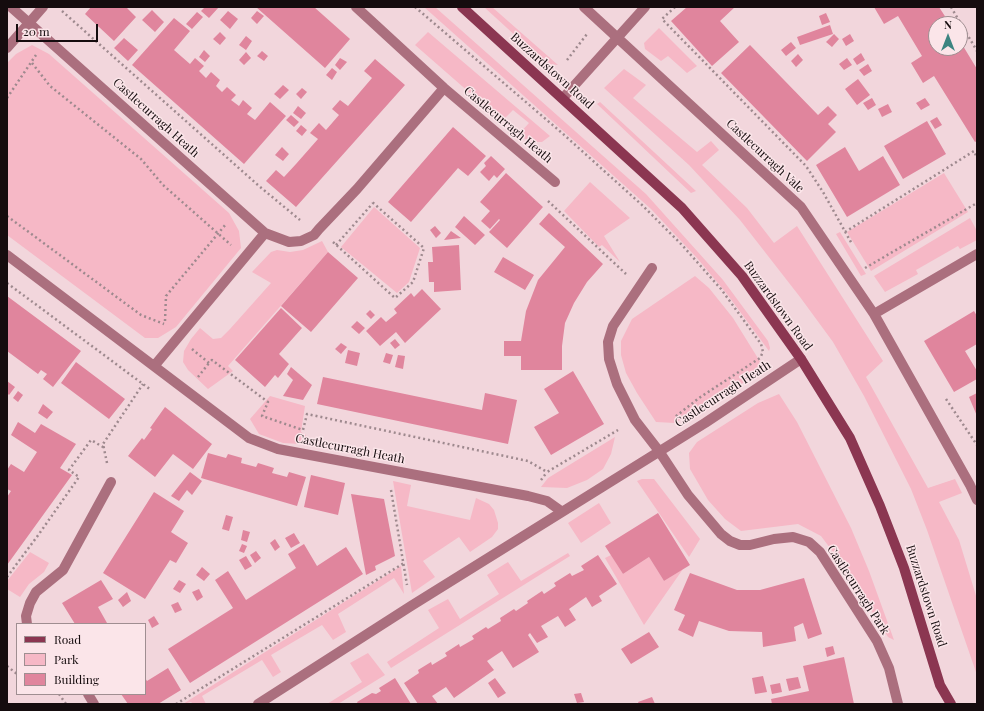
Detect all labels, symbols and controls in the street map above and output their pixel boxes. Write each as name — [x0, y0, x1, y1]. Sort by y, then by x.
scale bar — [18, 16, 100, 42]
north arrow — [928, 16, 968, 56]
text: N — [944, 17, 952, 32]
text: 20 m — [23, 23, 50, 39]
street label: Buzzardstown Road — [508, 30, 596, 112]
street label: Castlecurragh Heath — [110, 75, 202, 161]
street label: Castlecurragh Heath — [461, 84, 555, 166]
street label: Castlecurragh Vale — [723, 116, 807, 196]
street label: Buzzardstown Road — [741, 259, 815, 353]
street label: Castlecurragh Heath — [672, 358, 774, 430]
street label: Castlecurragh Heath — [294, 431, 406, 467]
street label: Castlecurragh Park — [824, 543, 892, 637]
street label: Buzzardstown Road — [903, 543, 949, 649]
legend — [16, 623, 146, 695]
text: Road — [54, 631, 81, 647]
text: Park — [54, 651, 79, 667]
text: Building — [54, 671, 99, 687]

